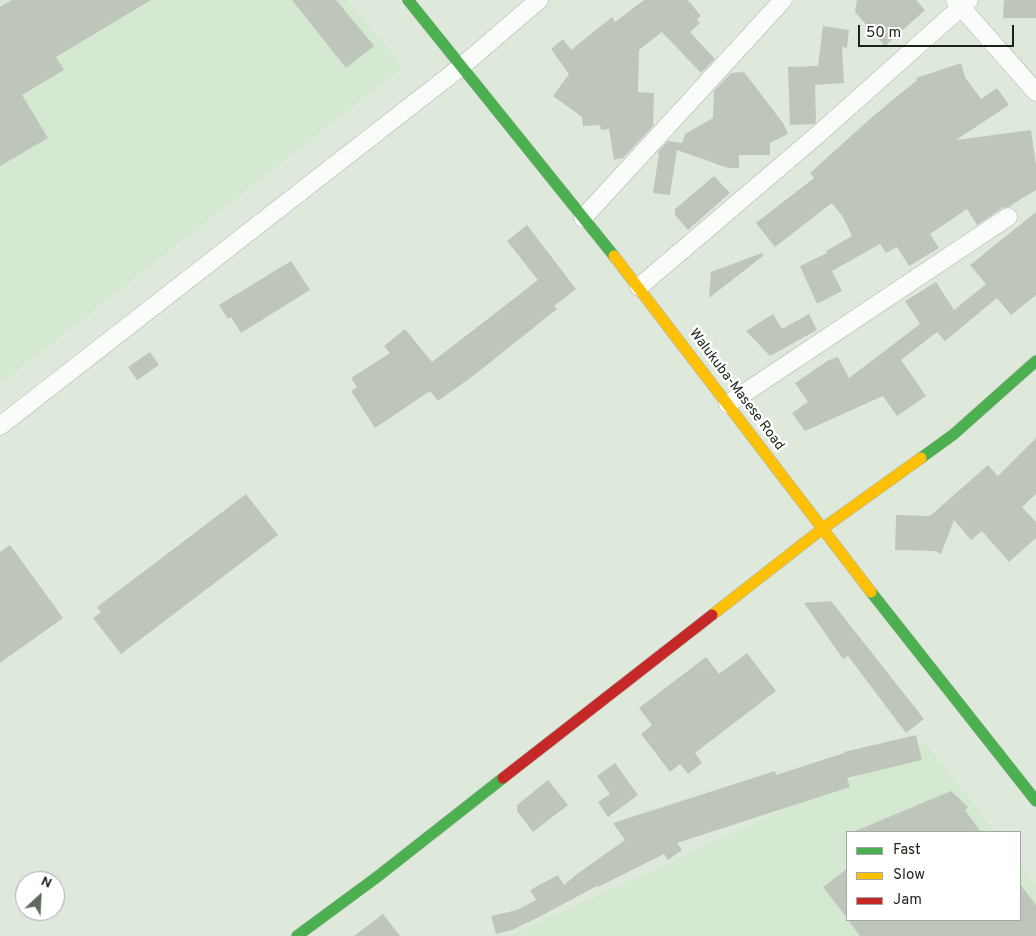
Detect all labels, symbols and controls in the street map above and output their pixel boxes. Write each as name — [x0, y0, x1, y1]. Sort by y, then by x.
scale bar — [861, 15, 1017, 47]
text: 50 m — [866, 24, 901, 43]
street label: Walukuba-Masese Road — [685, 326, 787, 454]
legend — [846, 831, 1021, 921]
text: Fast — [893, 841, 921, 860]
text: Slow — [893, 866, 925, 885]
north arrow — [15, 871, 65, 921]
text: N — [38, 873, 54, 893]
text: Jam — [893, 891, 922, 910]

